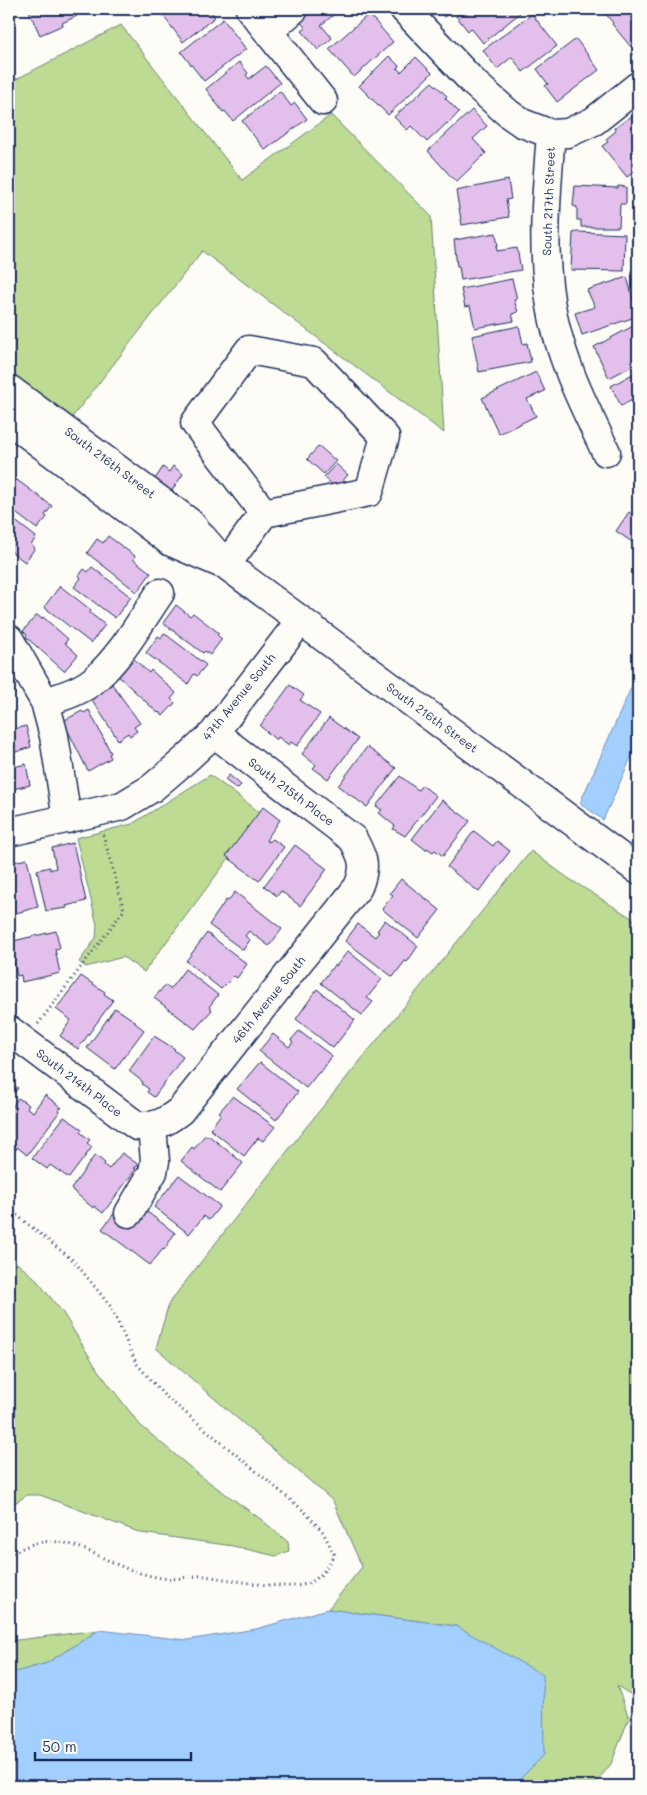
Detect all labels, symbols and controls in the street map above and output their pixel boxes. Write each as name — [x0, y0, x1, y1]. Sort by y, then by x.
street label: South 217th Street — [538, 146, 558, 256]
street label: South 216th Street — [62, 423, 159, 502]
street label: 47th Avenue South — [198, 649, 278, 743]
street label: South 216th Street — [384, 678, 482, 756]
street label: South 215th Place — [245, 754, 338, 829]
street label: 46th Avenue South — [228, 952, 309, 1046]
street label: South 214th Place — [33, 1045, 126, 1120]
scale bar — [35, 1730, 191, 1762]
text: 50 m — [42, 1736, 77, 1756]

